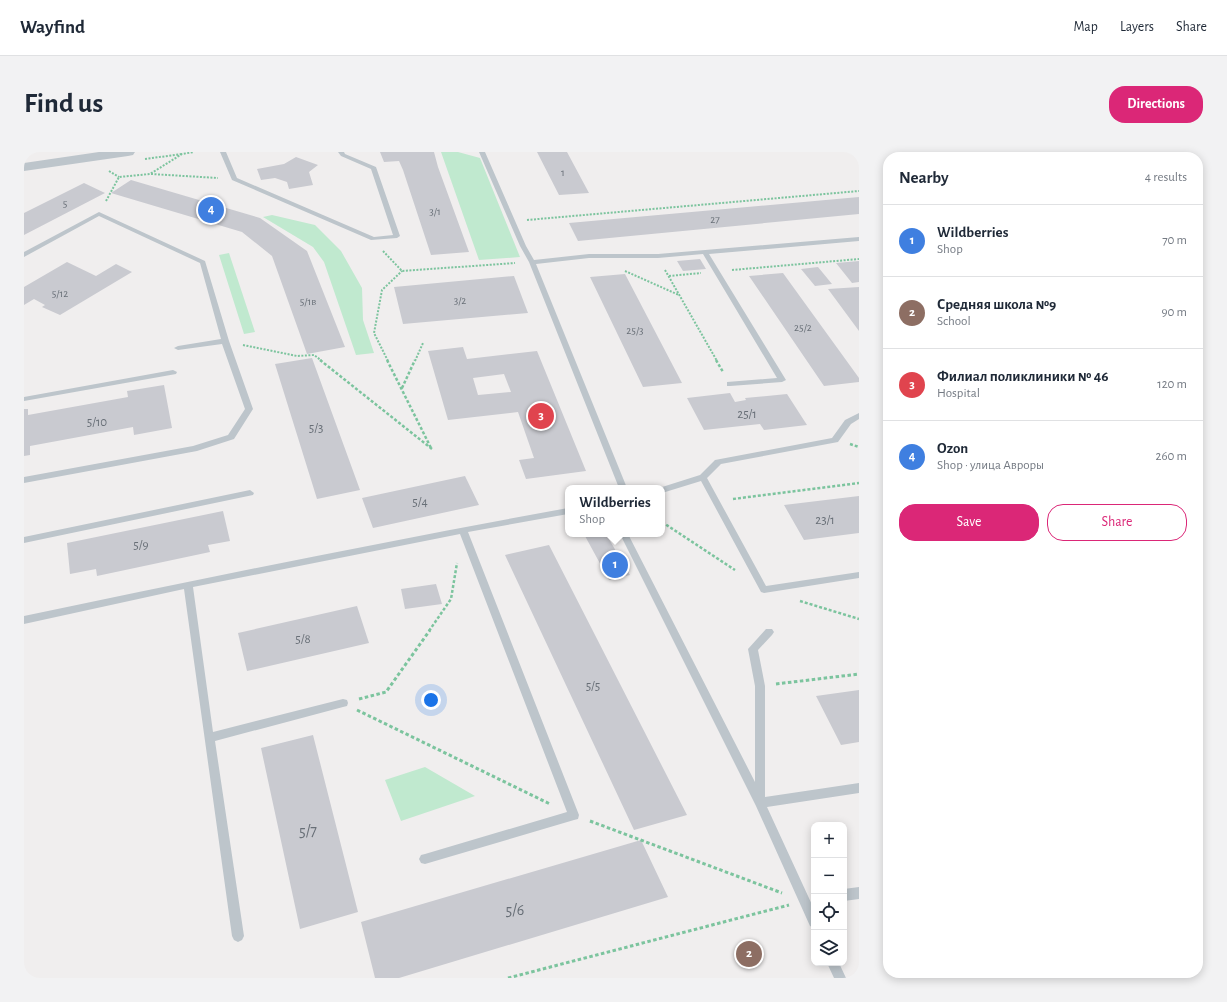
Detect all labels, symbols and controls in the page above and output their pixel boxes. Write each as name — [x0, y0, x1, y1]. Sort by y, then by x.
text: Wayfind — [20, 18, 85, 37]
text: Map — [1073, 20, 1098, 34]
text: Layers — [1120, 20, 1154, 34]
text: Share — [1176, 20, 1207, 34]
button: Directions — [1109, 86, 1203, 123]
text: Find us — [24, 90, 103, 118]
house number: 1 — [561, 167, 565, 178]
text: Nearby — [899, 169, 949, 186]
text: 4 results — [1145, 171, 1187, 184]
pin: 4 — [198, 195, 224, 225]
house number: 5 — [63, 198, 68, 209]
house number: 3/1 — [429, 206, 441, 217]
house number: 27 — [710, 214, 720, 225]
text: Wildberries — [937, 225, 1008, 240]
text: 1 — [910, 234, 914, 247]
text: 70 m — [1162, 234, 1187, 247]
text: Shop — [937, 243, 963, 256]
house number: 5/12 — [52, 288, 68, 299]
house number: 3/2 — [454, 295, 466, 306]
house number: 5/1в — [300, 296, 316, 307]
text: Средняя школа №9 — [937, 297, 1056, 312]
text: 2 — [909, 306, 915, 319]
text: 90 m — [1161, 306, 1187, 319]
text: School — [937, 315, 971, 328]
house number: 25/2 — [794, 322, 812, 333]
house number: 25/3 — [626, 325, 644, 336]
text: Филиал поликлиники № 46 — [937, 369, 1108, 384]
text: 3 — [909, 378, 915, 391]
text: 120 m — [1157, 378, 1187, 391]
text: Hospital — [937, 387, 980, 400]
pin: 3 — [528, 401, 554, 431]
house number: 25/1 — [737, 408, 757, 421]
house number: 5/10 — [87, 416, 107, 429]
house number: 5/3 — [309, 422, 323, 435]
text: Ozon — [937, 441, 968, 456]
text: 4 — [909, 450, 915, 463]
text: 260 m — [1156, 450, 1187, 463]
text: Shop · улица Авроры — [937, 459, 1044, 472]
popup — [565, 485, 665, 537]
text: Wildberries — [579, 495, 651, 510]
house number: 5/4 — [412, 496, 428, 509]
button: Save — [899, 504, 1039, 541]
button: Share — [1047, 504, 1187, 541]
text: Shop — [579, 513, 605, 526]
house number: 23/1 — [815, 514, 835, 527]
house number: 5/9 — [133, 539, 149, 552]
pin: 1 — [602, 550, 628, 580]
house number: 5/8 — [295, 633, 311, 646]
house number: 5/5 — [586, 680, 600, 693]
your location — [421, 690, 441, 710]
map controls — [811, 822, 847, 966]
button: + — [811, 822, 847, 858]
house number: 5/7 — [299, 823, 317, 839]
button: − — [811, 858, 847, 894]
button: locate — [811, 894, 847, 930]
house number: 5/6 — [506, 902, 524, 918]
button: layers — [811, 930, 847, 966]
pin: 2 — [736, 939, 762, 969]

